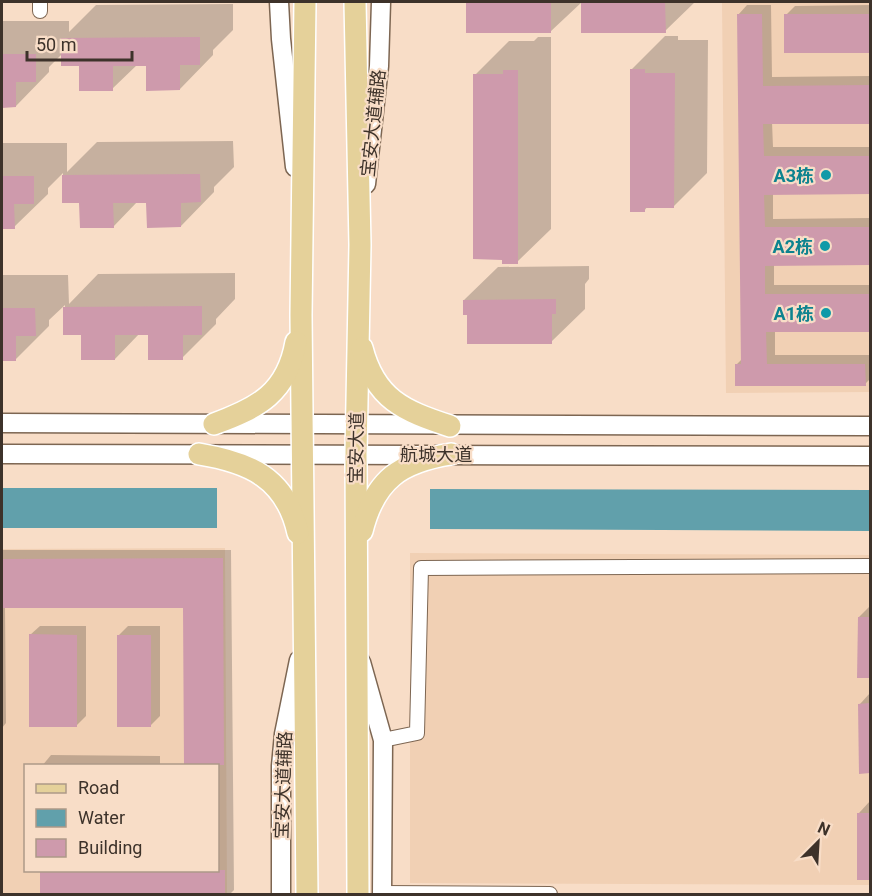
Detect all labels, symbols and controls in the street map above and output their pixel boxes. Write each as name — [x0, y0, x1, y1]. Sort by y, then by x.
scale bar — [27, 24, 132, 62]
text: 50 m — [36, 34, 76, 55]
street label: 宝安大道辅路 — [357, 68, 389, 178]
place label: A3栋 — [774, 165, 814, 186]
marker: A3栋 — [819, 168, 833, 182]
place label: A2栋 — [773, 236, 813, 257]
marker: A2栋 — [818, 239, 832, 253]
place label: A1栋 — [774, 303, 814, 324]
marker: A1栋 — [819, 306, 833, 320]
street label: 宝安大道 — [345, 412, 367, 484]
street label: 航城大道 — [400, 444, 472, 465]
street label: 宝安大道辅路 — [271, 731, 295, 839]
legend — [24, 764, 219, 872]
text: Road — [78, 777, 119, 798]
text: Water — [78, 807, 125, 828]
north arrow — [788, 812, 848, 872]
text: N — [815, 818, 833, 840]
text: Building — [78, 837, 142, 858]

